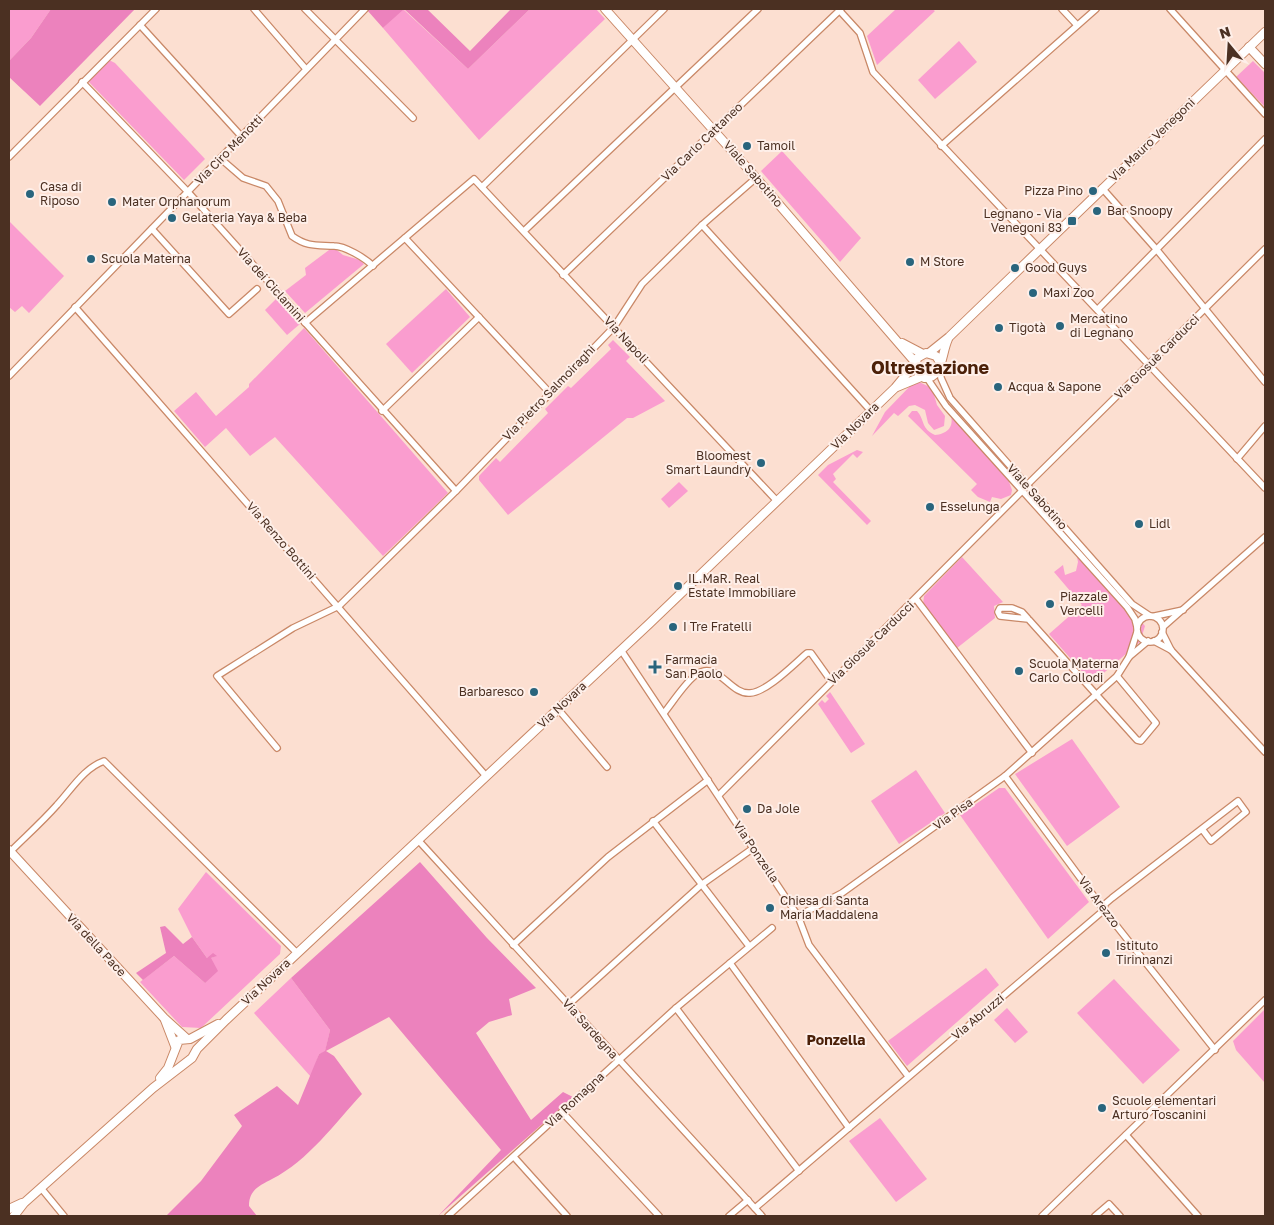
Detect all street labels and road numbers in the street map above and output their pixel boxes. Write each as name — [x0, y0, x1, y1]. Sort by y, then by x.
street label: Via Mauro Venegoni — [1105, 95, 1198, 185]
street label: Via Carlo Cattaneo — [658, 99, 745, 184]
street label: Via Ciro Menotti — [191, 111, 266, 188]
street label: Viale Sabotino — [720, 137, 786, 210]
street label: Via dei Ciclamini — [234, 245, 309, 325]
street label: Via Giosuè Carducci — [1111, 311, 1202, 402]
street label: Via Napoli — [601, 313, 652, 366]
street label: Via Pietro Salmoiraghi — [499, 342, 598, 444]
street label: Via Novara — [827, 399, 882, 452]
street label: Viale Sabotino — [1004, 461, 1071, 533]
street label: Via Renzo Bottini — [243, 499, 319, 583]
street label: Via Giosuè Carducci — [824, 598, 917, 688]
street label: Via Novara — [534, 678, 589, 731]
street label: Via Pisa — [930, 794, 975, 833]
street label: Via Ponzella — [730, 818, 782, 885]
street label: Via Arezzo — [1075, 873, 1123, 930]
street label: Via della Pace — [63, 910, 129, 979]
street label: Via Novara — [238, 955, 293, 1008]
street label: Via Abruzzi — [948, 990, 1007, 1043]
street label: Via Sardegna — [559, 995, 621, 1062]
street label: Via Romagna — [542, 1068, 607, 1131]

